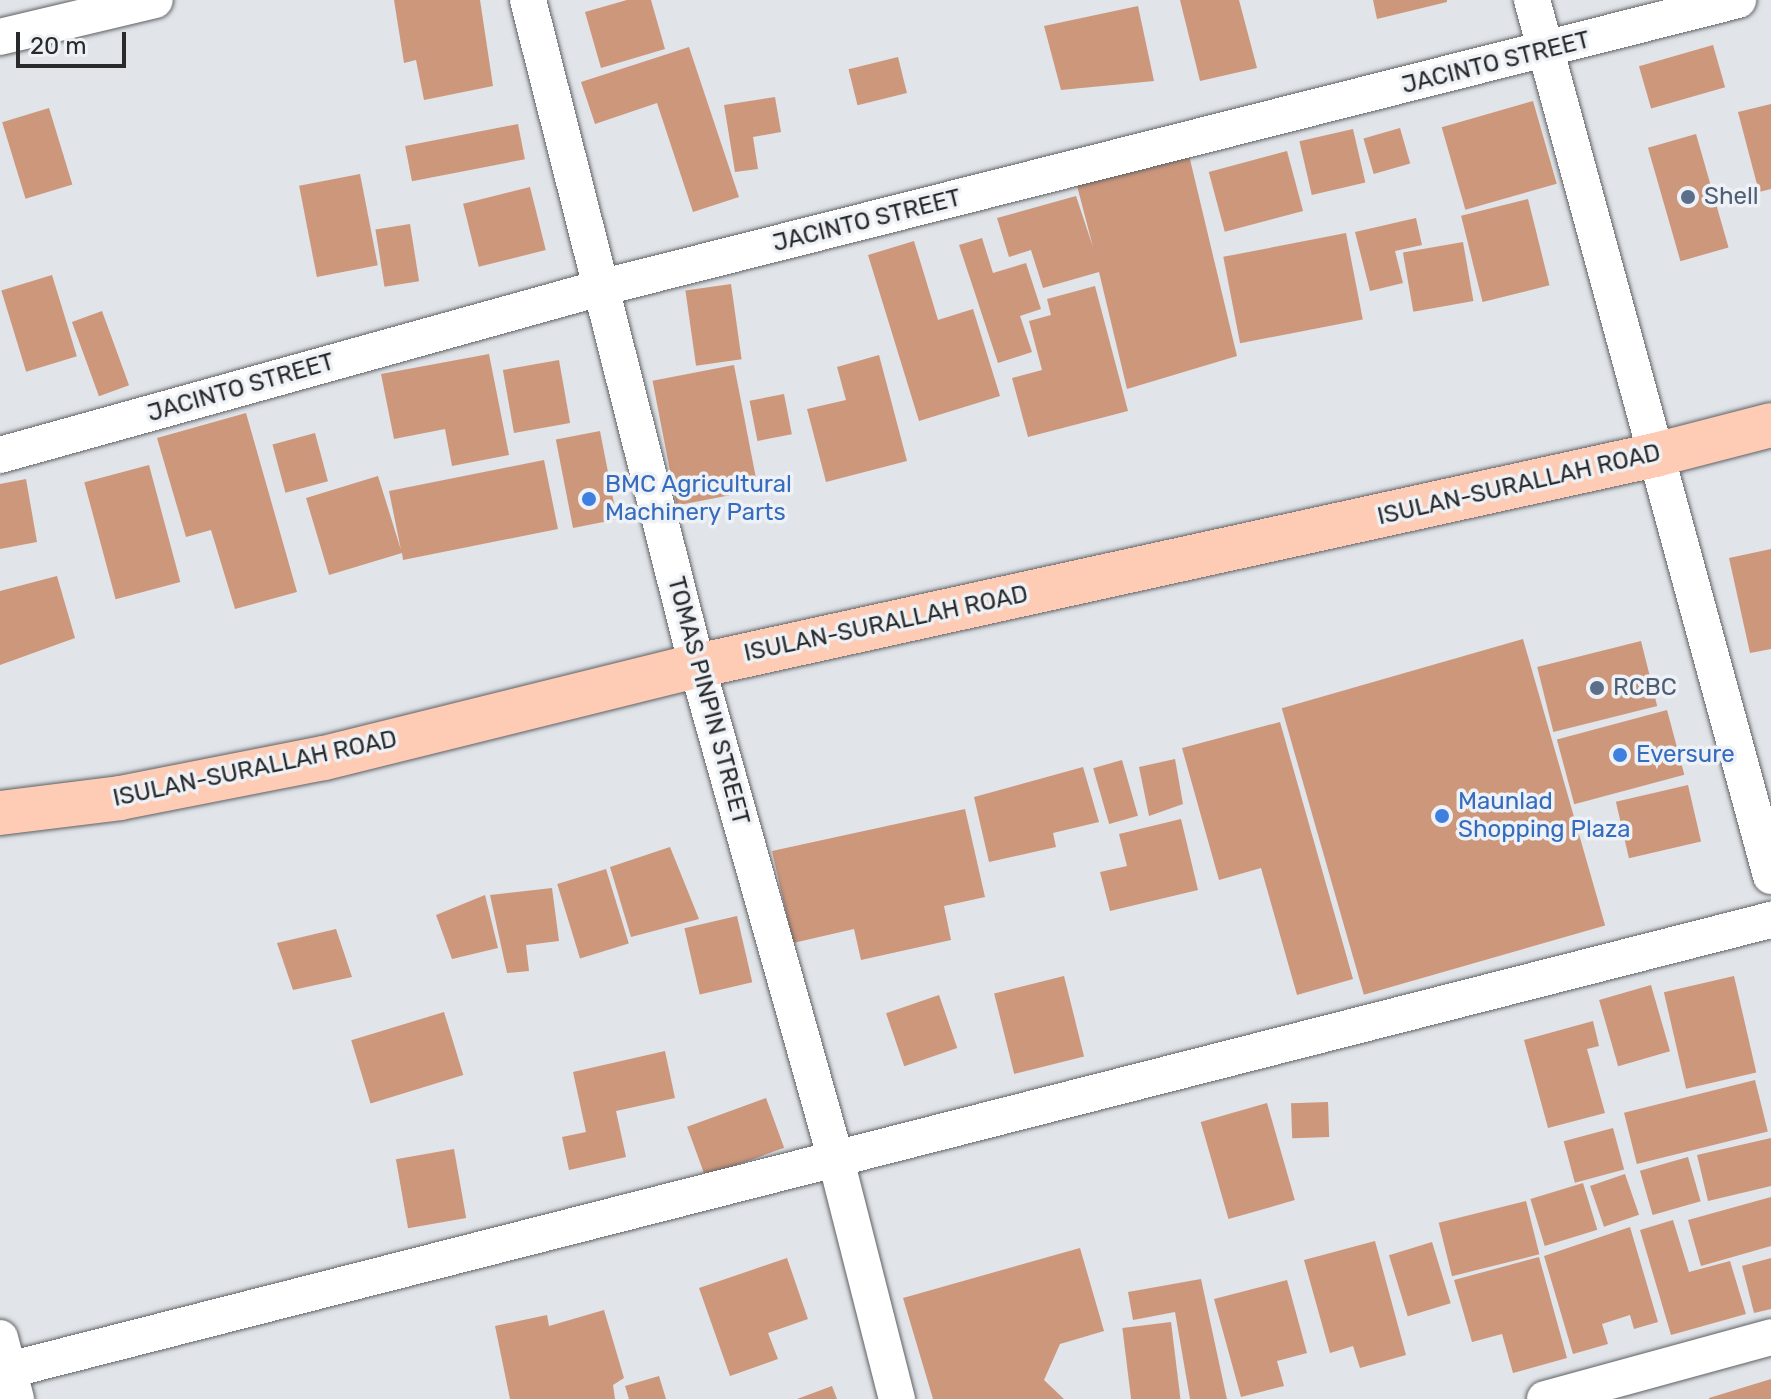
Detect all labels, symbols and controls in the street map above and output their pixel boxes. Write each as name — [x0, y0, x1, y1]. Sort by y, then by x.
scale bar — [20, 16, 130, 66]
street label: JACINTO STREET — [1399, 26, 1593, 100]
text: 20 m — [30, 32, 87, 60]
place label: Shell — [1704, 183, 1759, 211]
street label: JACINTO STREET — [770, 184, 964, 258]
marker: Shell — [1679, 188, 1697, 206]
street label: JACINTO STREET — [144, 348, 338, 428]
street label: ISULAN-SURALLAH ROAD — [1375, 438, 1663, 532]
place label: BMC Agricultural Machinery Parts — [605, 471, 792, 527]
marker: BMC Agricultural Machinery Parts — [580, 490, 598, 508]
street label: TOMAS PINPIN STREET — [661, 574, 755, 828]
street label: ISULAN-SURALLAH ROAD — [741, 580, 1031, 668]
place label: RCBC — [1613, 674, 1677, 702]
marker: RCBC — [1588, 679, 1606, 697]
street label: ISULAN-SURALLAH ROAD — [110, 725, 400, 813]
place label: Eversure — [1636, 741, 1735, 769]
marker: Eversure — [1611, 746, 1629, 764]
place label: Maunlad Shopping Plaza — [1458, 788, 1630, 844]
marker: Maunlad Shopping Plaza — [1433, 807, 1451, 825]

